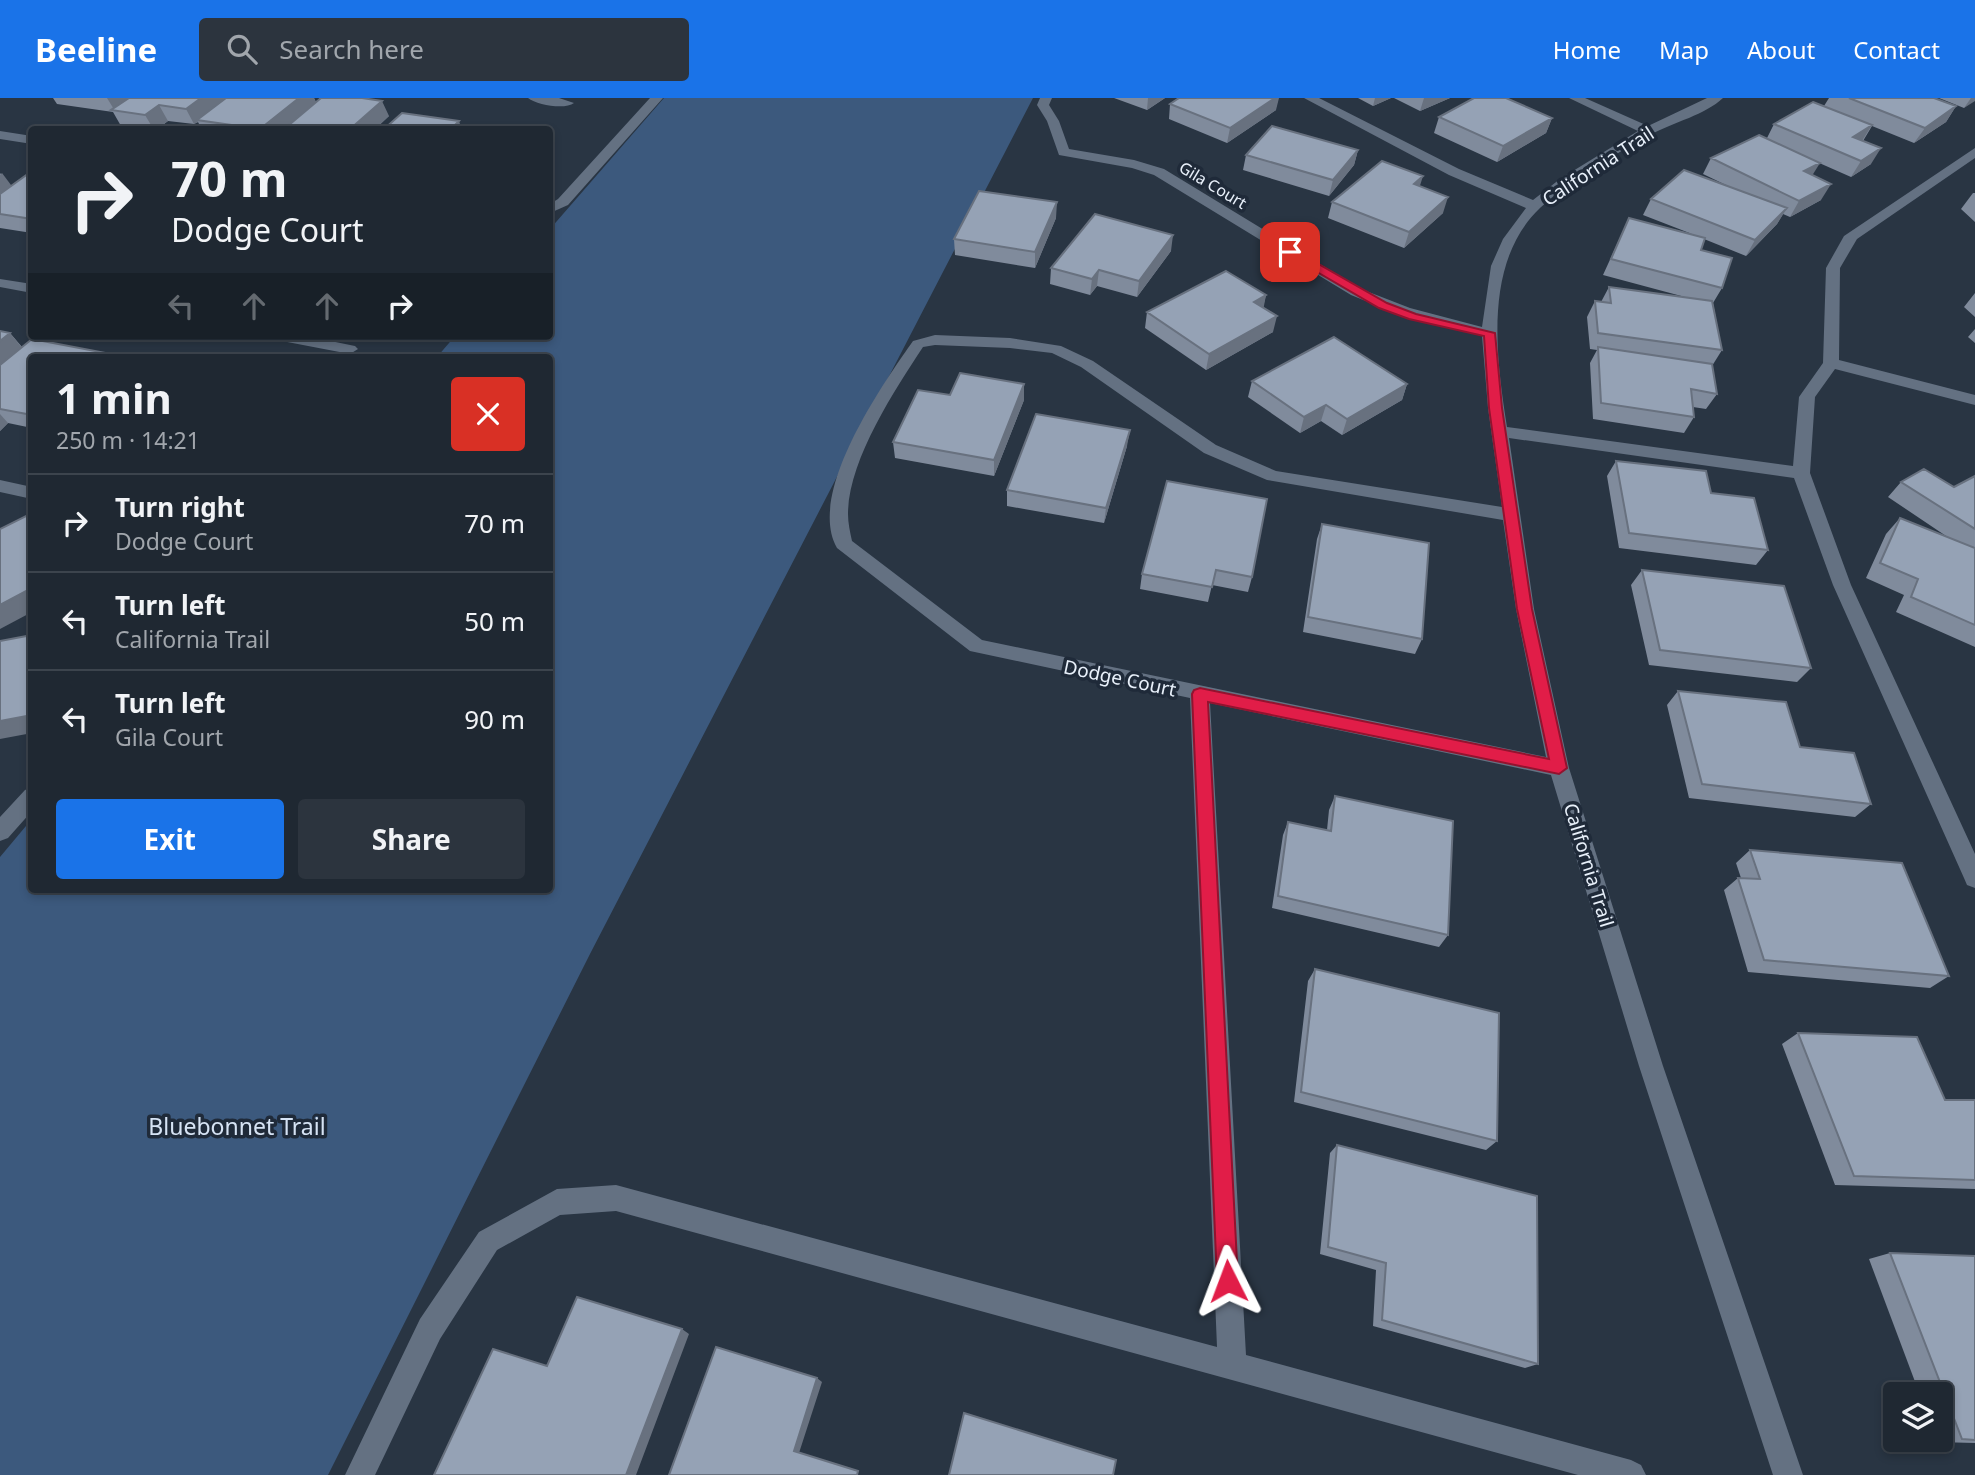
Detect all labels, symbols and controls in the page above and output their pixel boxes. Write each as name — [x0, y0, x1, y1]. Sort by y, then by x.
search box — [199, 18, 689, 81]
text: Beeline — [35, 27, 157, 72]
icon: search — [223, 30, 261, 68]
text: Search here — [279, 31, 424, 67]
text: Home — [1553, 33, 1621, 66]
text: Map — [1659, 33, 1709, 66]
text: About — [1747, 33, 1815, 66]
text: Contact — [1853, 33, 1940, 66]
street label: California Trail — [1537, 120, 1659, 212]
text: 70 m — [171, 145, 288, 211]
icon: right — [56, 154, 147, 245]
street label: Gila Court — [1175, 156, 1251, 214]
text: Dodge Court — [171, 208, 364, 251]
pin — [1260, 222, 1320, 282]
icon: arrive — [1271, 233, 1309, 271]
icon: left — [162, 287, 200, 325]
icon: ahead — [235, 287, 273, 325]
icon: ahead — [308, 287, 346, 325]
icon: right — [381, 287, 419, 325]
text: 1 min — [56, 369, 172, 426]
button: close — [451, 377, 525, 451]
text: 250 m · 14:21 — [56, 424, 200, 456]
text: Turn right — [115, 489, 245, 525]
icon: right — [56, 504, 94, 542]
text: 70 m — [464, 505, 525, 541]
text: Dodge Court — [115, 525, 253, 557]
text: Turn left — [115, 587, 226, 623]
icon: left — [56, 602, 94, 640]
text: 50 m — [464, 603, 525, 639]
text: California Trail — [115, 623, 270, 655]
street label: Dodge Court — [1061, 653, 1179, 703]
text: Turn left — [115, 685, 226, 721]
icon: left — [56, 700, 94, 738]
text: 90 m — [464, 701, 525, 737]
text: Gila Court — [115, 721, 223, 753]
button: Exit — [56, 799, 284, 879]
button: Share — [298, 799, 525, 879]
street label: California Trail — [1558, 800, 1620, 930]
park label: Bluebonnet Trail — [148, 1110, 326, 1142]
position arrow — [1191, 1244, 1265, 1318]
map controls — [1883, 1382, 1953, 1452]
button: layers — [1883, 1382, 1953, 1452]

